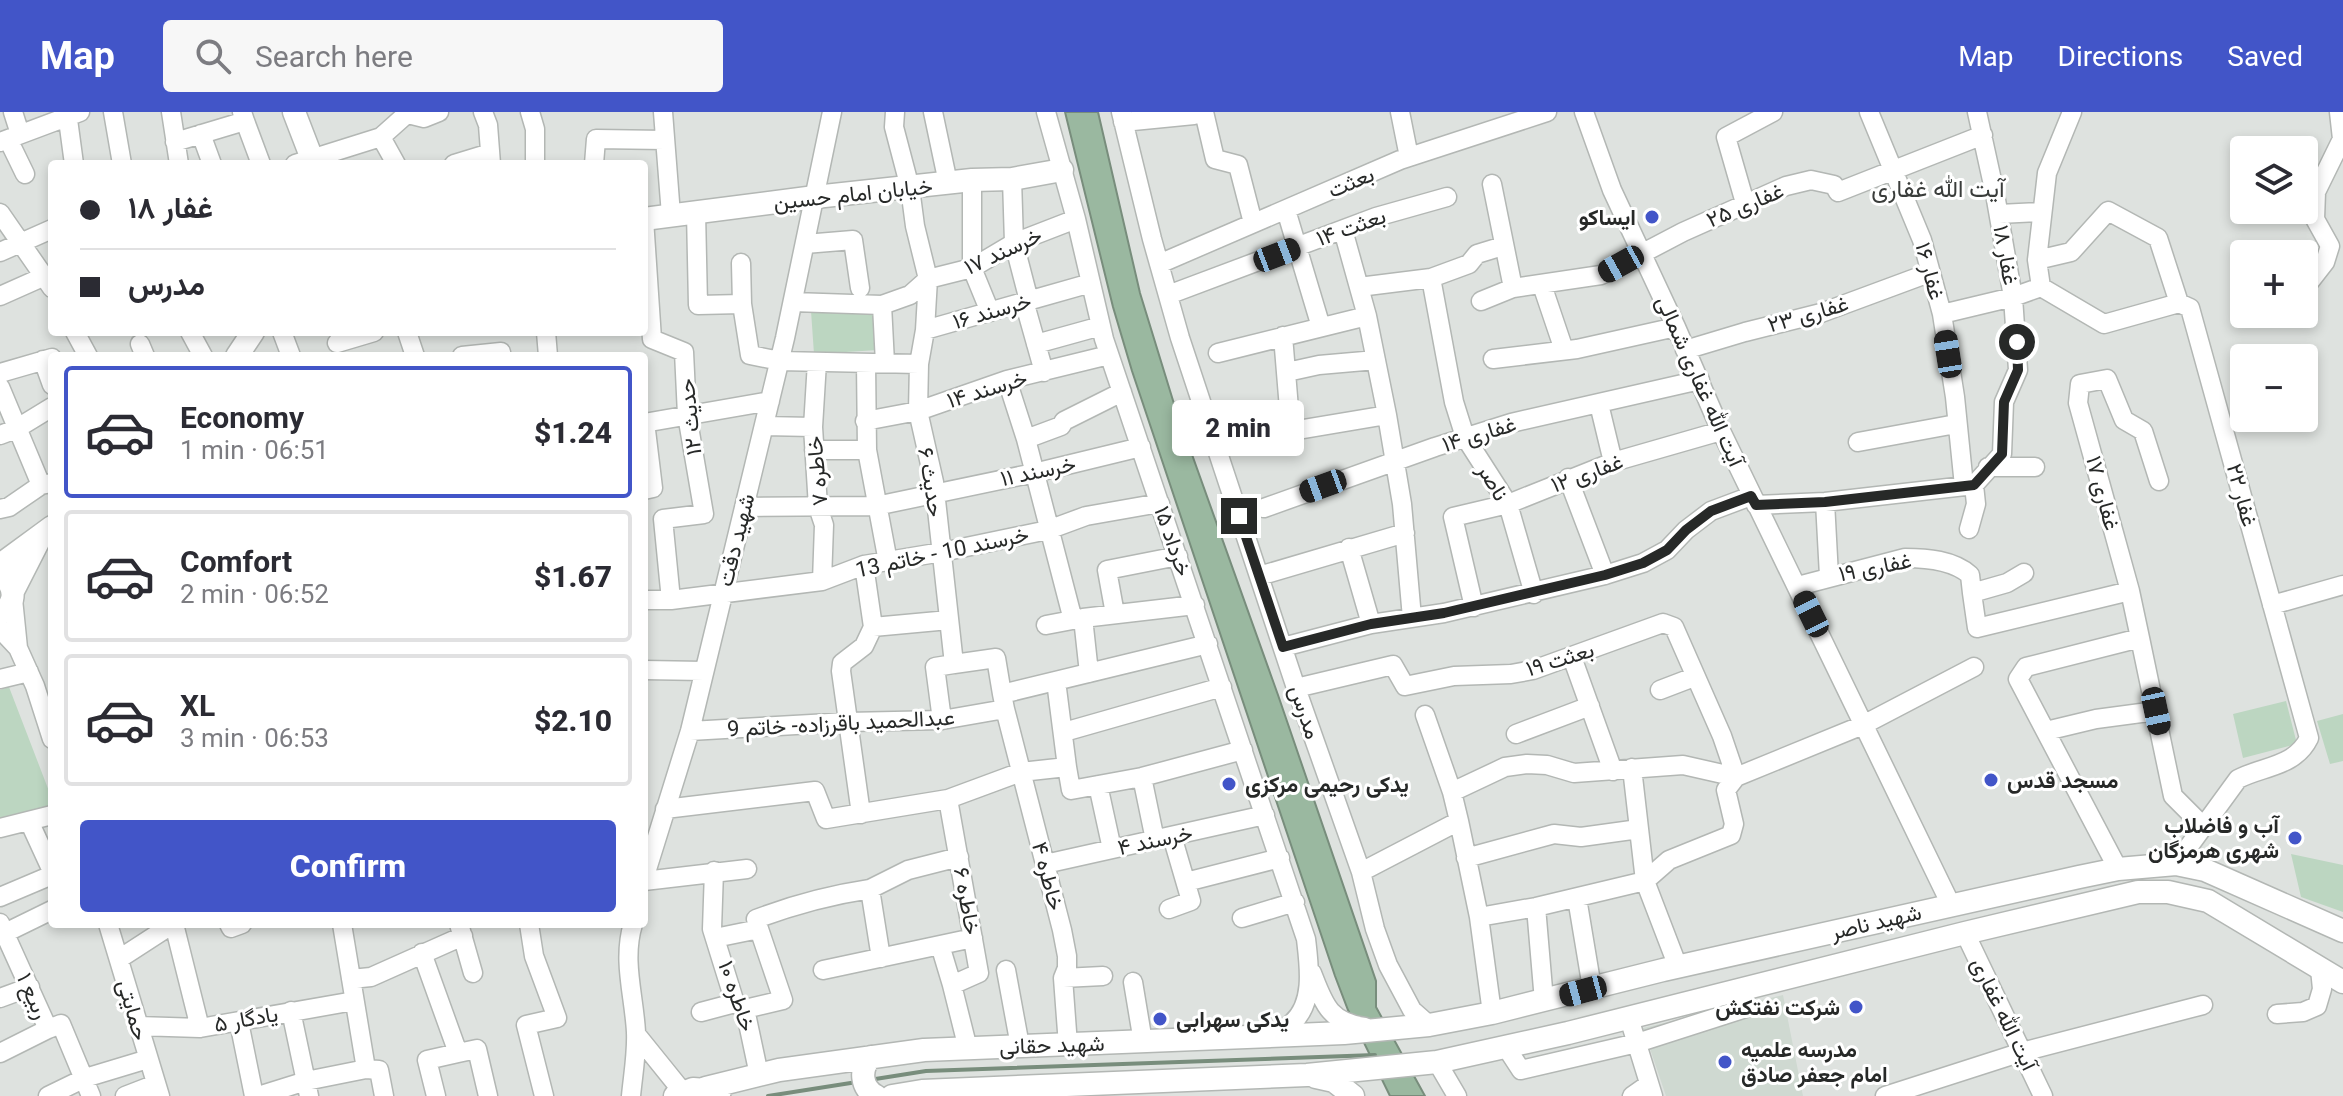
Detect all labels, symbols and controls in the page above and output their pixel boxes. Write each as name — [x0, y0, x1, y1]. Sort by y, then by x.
search box — [163, 20, 723, 92]
text: Map — [40, 34, 115, 78]
icon: search — [191, 34, 235, 78]
text: Search here — [255, 39, 413, 74]
text: Map — [1958, 40, 2014, 73]
text: Directions — [2058, 40, 2183, 73]
text: Saved — [2227, 40, 2303, 73]
map controls — [2230, 136, 2318, 432]
button: layers — [2230, 136, 2318, 224]
street label: بعثت — [1324, 161, 1378, 203]
street label: خیابان امام حسین — [772, 173, 934, 217]
district label: آیت الله غفاری — [1871, 175, 2007, 204]
street label: غفاری ۲۵ — [1703, 178, 1788, 233]
text: غفار ۱۸ — [128, 190, 213, 225]
street label: بعثت ۱۴ — [1313, 203, 1389, 251]
place label: ایساکو — [1579, 205, 1636, 231]
marker: ایساکو — [1643, 208, 1661, 226]
street label: خرسند ۱۷ — [960, 222, 1046, 281]
street label: غفار ۱۸ — [1987, 223, 2024, 287]
car — [1250, 235, 1304, 275]
street label: غفار ۱۶ — [1909, 240, 1950, 303]
button: + — [2230, 240, 2318, 328]
car — [1594, 242, 1648, 286]
text: مدرس — [128, 267, 205, 302]
street label: خرسند ۱۶ — [950, 288, 1034, 335]
street label: آیت الله غفاری شمالی — [1650, 291, 1751, 472]
street label: غفاری ۲۳ — [1765, 291, 1851, 338]
route start — [1999, 324, 2035, 360]
car — [1932, 328, 1964, 380]
button: − — [2230, 344, 2318, 432]
street label: خرسند ۱۴ — [944, 365, 1030, 414]
street label: حدیث ۱۲ — [674, 377, 706, 457]
icon: car — [84, 396, 156, 468]
text: Economy — [180, 400, 304, 435]
callout: 2 min — [1173, 400, 1305, 456]
street label: غفاری ۱۴ — [1439, 411, 1519, 458]
text: 2 min — [1205, 413, 1271, 443]
text: $1.24 — [534, 415, 612, 450]
text: 1 min · 06:51 — [180, 435, 329, 465]
street label: خاطره ۷ — [801, 435, 834, 507]
street label: حدیث ۶ — [913, 446, 949, 518]
street label: غفاری ۱۲ — [1548, 449, 1627, 498]
street label: خرسند ۱۱ — [998, 451, 1078, 492]
street label: غفاری ۱۷ — [2080, 453, 2125, 533]
street label: ناصر — [1471, 458, 1514, 506]
street label: غفار ۲۲ — [2221, 461, 2262, 530]
car — [1296, 467, 1350, 505]
street label: شهید دقت — [712, 491, 761, 589]
route end — [1221, 498, 1257, 534]
street label: ۱۵ خرداد — [1148, 503, 1197, 580]
street label: خرسند 10 - خاتم 13 — [853, 521, 1031, 585]
icon: car — [84, 540, 156, 612]
text: Comfort — [180, 544, 292, 579]
street label: غفاری ۱۹ — [1836, 548, 1914, 587]
text: $1.67 — [534, 559, 612, 594]
text: 2 min · 06:52 — [180, 579, 329, 609]
car — [1790, 587, 1832, 641]
street label: بعثت ۱۹ — [1523, 637, 1597, 681]
street label: مدرس — [1283, 682, 1326, 743]
icon: car — [84, 684, 156, 756]
car — [2139, 685, 2173, 737]
text: XL — [180, 688, 215, 723]
text: $2.10 — [534, 703, 612, 738]
street label: عبدالحمید باقرزاده- خاتم 9 — [727, 705, 956, 743]
text: 3 min · 06:53 — [180, 723, 329, 753]
place label: مسجد قدس — [2007, 768, 2119, 794]
marker: مسجد قدس — [1982, 771, 2000, 789]
place label: یدکی رحیمی مرکزی — [1245, 772, 1409, 798]
marker: یدکی رحیمی مرکزی — [1220, 775, 1238, 793]
place label: آب و فاضلاب شهری هرمزگان — [2148, 813, 2280, 864]
button: Confirm — [80, 820, 616, 912]
street label: خرسند ۴ — [1115, 820, 1195, 861]
marker: آب و فاضلاب شهری هرمزگان — [2286, 829, 2304, 847]
street label: خاطره ۴ — [1026, 839, 1069, 913]
street label: خاطره ۶ — [948, 865, 985, 937]
street label: شهید ناصر — [1827, 899, 1924, 946]
street label: آیت الله غفاری — [1965, 953, 2044, 1077]
street label: خاطره ۱۰ — [712, 957, 761, 1035]
street label: ربیع ۱ — [10, 969, 54, 1024]
car — [1557, 973, 1609, 1009]
street label: حمایتی — [111, 977, 154, 1044]
place label: شرکت نفتکش — [1715, 995, 1840, 1021]
marker: شرکت نفتکش — [1847, 998, 1865, 1016]
street label: یادگار ۵ — [212, 1001, 280, 1038]
place label: یدکی سهرابی — [1176, 1007, 1289, 1033]
marker: یدکی سهرابی — [1151, 1010, 1169, 1028]
street label: شهید حقانی — [999, 1031, 1105, 1060]
place label: مدرسه علمیه امام جعفر صادق — [1741, 1037, 1888, 1089]
marker: مدرسه علمیه امام جعفر صادق — [1716, 1053, 1734, 1071]

